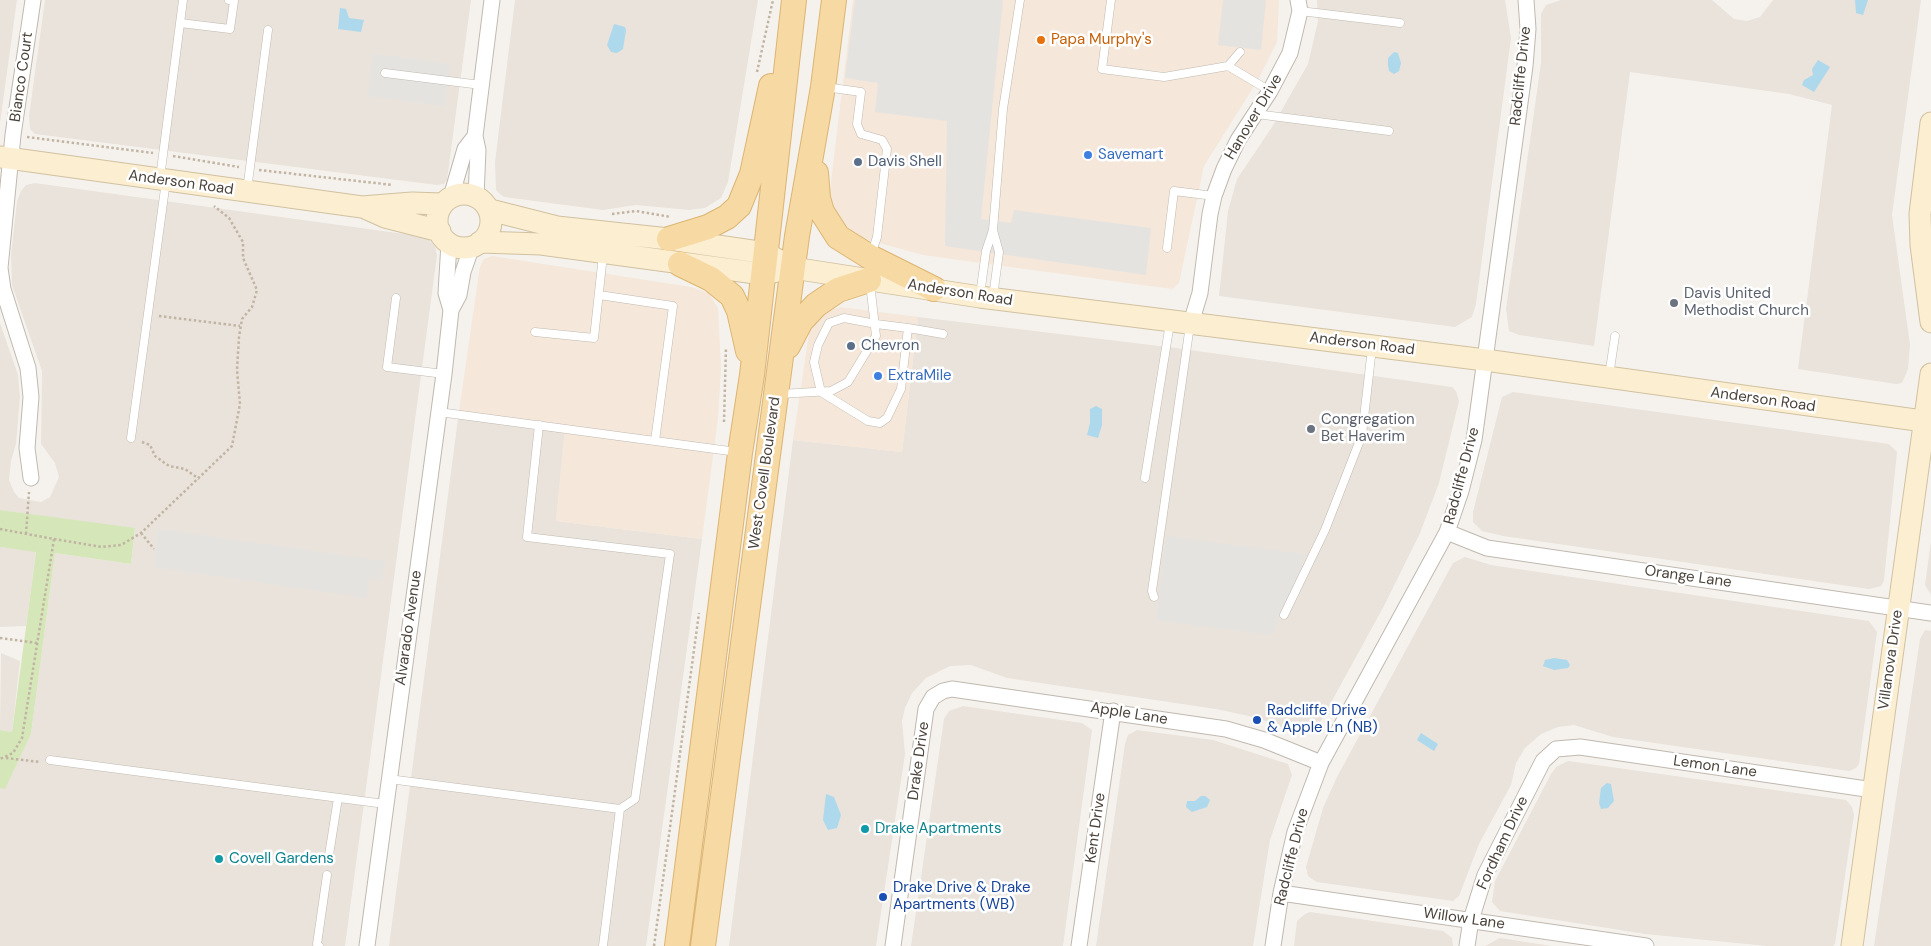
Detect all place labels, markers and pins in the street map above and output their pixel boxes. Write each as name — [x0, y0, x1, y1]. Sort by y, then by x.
place label: Papa Murphy's — [1051, 31, 1152, 49]
marker: Papa Murphy's — [1035, 34, 1047, 46]
place label: Savemart — [1098, 146, 1164, 164]
marker: Savemart — [1082, 149, 1094, 161]
place label: Davis Shell — [868, 153, 942, 171]
marker: Davis Shell — [852, 156, 864, 168]
place label: Davis United Methodist Church — [1684, 285, 1809, 320]
marker: Davis United Methodist Church — [1668, 297, 1680, 309]
place label: Chevron — [861, 337, 919, 355]
marker: Chevron — [845, 340, 857, 352]
place label: ExtraMile — [888, 367, 952, 385]
marker: ExtraMile — [872, 370, 884, 382]
place label: Congregation Bet Haverim — [1321, 411, 1415, 446]
marker: Congregation Bet Haverim — [1305, 423, 1317, 435]
place label: Radcliffe Drive & Apple Ln (NB) — [1267, 702, 1378, 737]
marker: Radcliffe Drive & Apple Ln (NB) — [1251, 714, 1263, 726]
place label: Drake Apartments — [875, 820, 1001, 838]
marker: Drake Apartments — [859, 823, 871, 835]
place label: Covell Gardens — [229, 850, 334, 868]
marker: Covell Gardens — [213, 853, 225, 865]
place label: Drake Drive & Drake Apartments (WB) — [893, 879, 1031, 914]
marker: Drake Drive & Drake Apartments (WB) — [877, 891, 889, 903]

